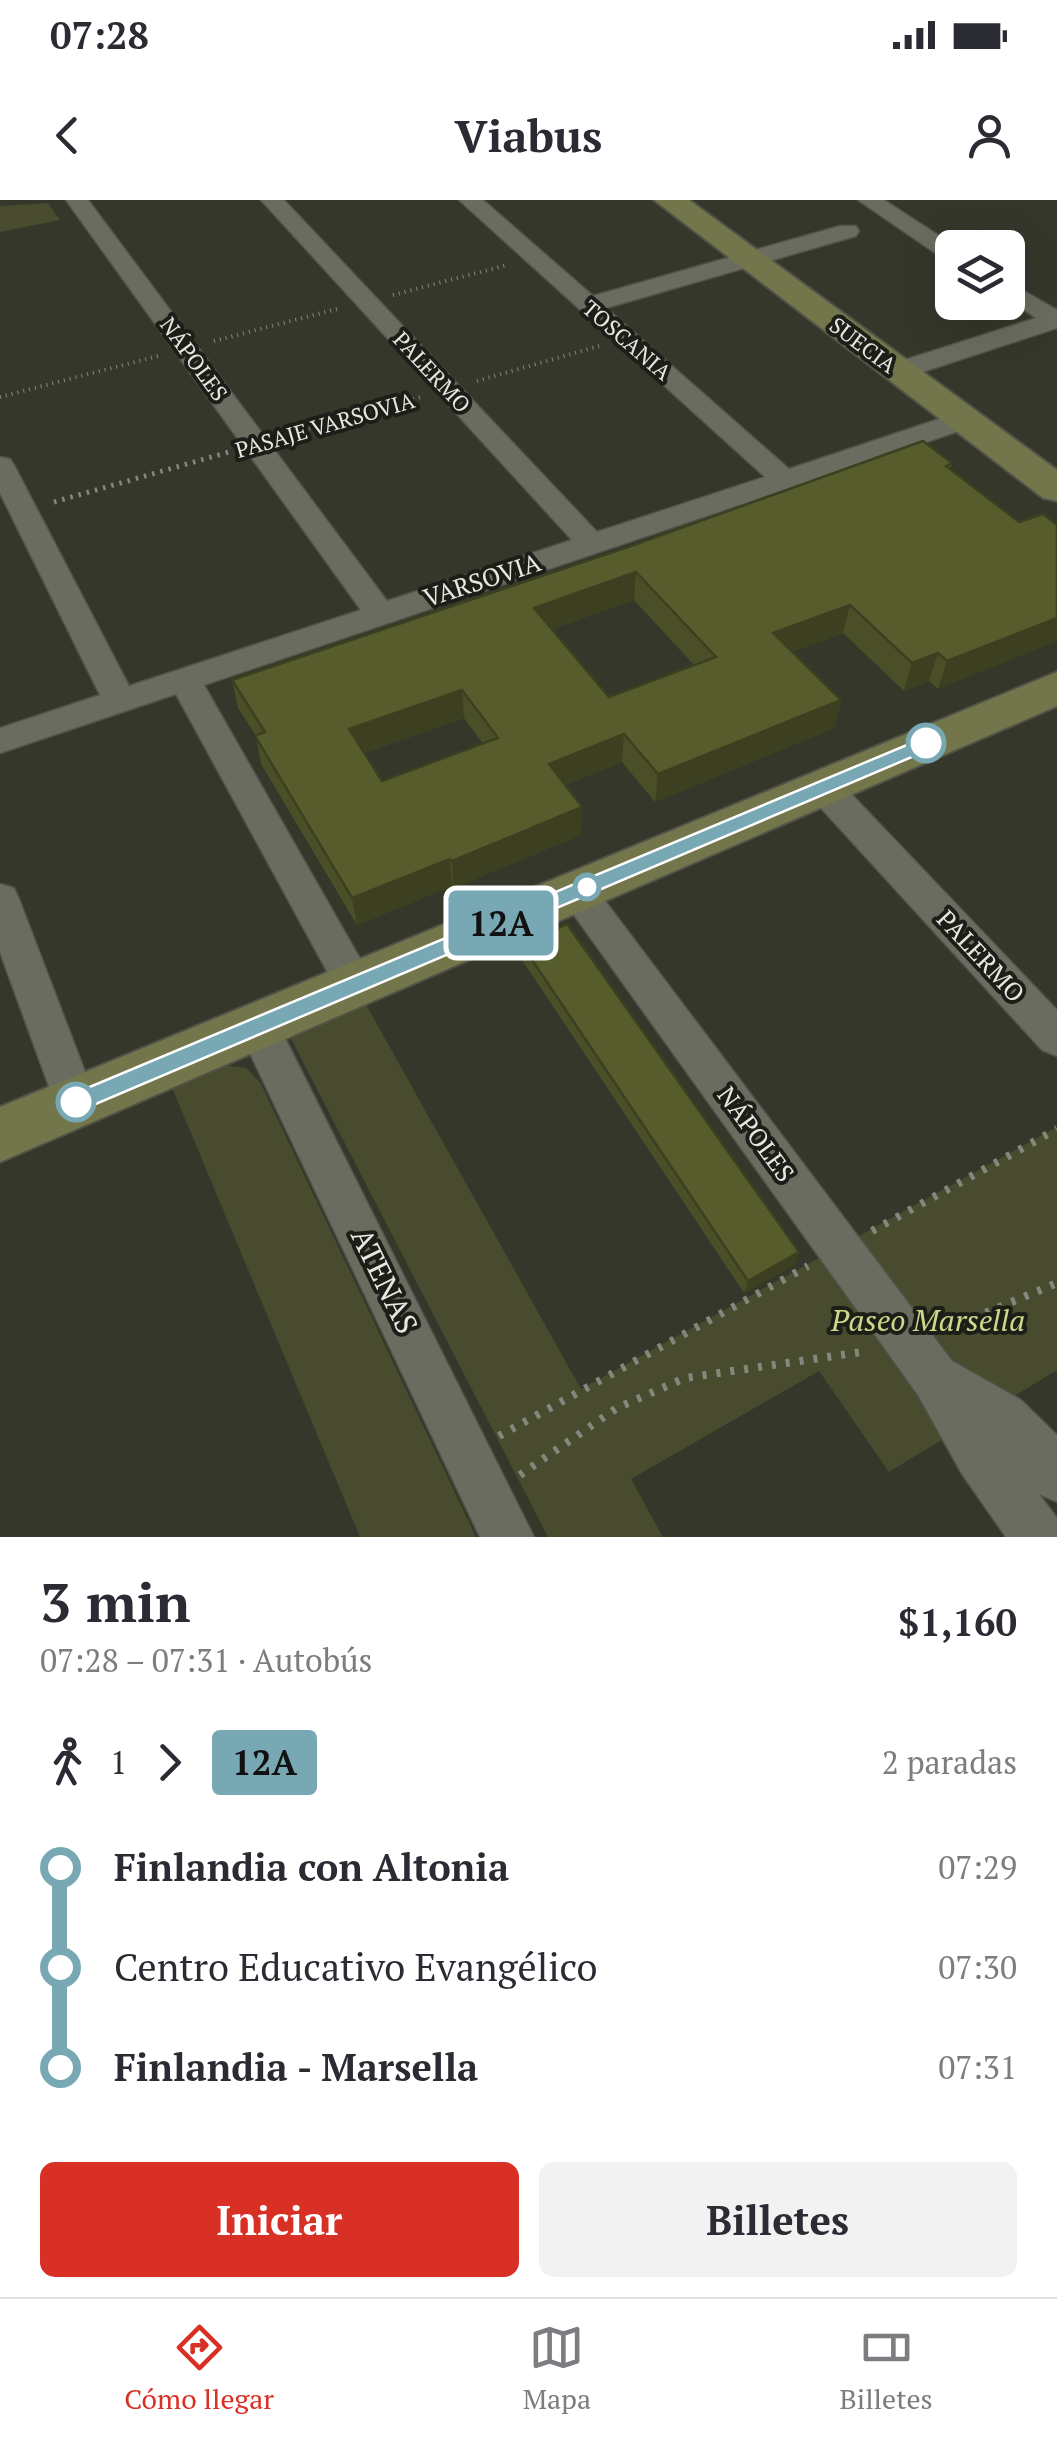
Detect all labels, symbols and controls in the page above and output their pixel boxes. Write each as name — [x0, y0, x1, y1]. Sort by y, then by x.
text: 07:28 — [50, 10, 149, 60]
text: Viabus — [455, 105, 602, 165]
icon: back — [40, 108, 95, 163]
icon: person — [962, 108, 1017, 163]
map controls — [935, 230, 1025, 320]
button: layers — [935, 230, 1025, 320]
street label: TOSCANIA — [577, 293, 679, 387]
street label: SUECIA — [824, 310, 903, 380]
street label: NÁPOLES — [154, 311, 235, 406]
street label: PALERMO — [387, 325, 477, 418]
street label: PASAJE VARSOVIA — [232, 385, 419, 464]
street label: VARSOVIA — [419, 545, 546, 614]
unlabelled marker — [907, 724, 945, 762]
unlabelled marker — [574, 874, 600, 900]
line badge: 12A — [444, 890, 558, 956]
text: 12A — [468, 900, 534, 946]
street label: PALERMO — [930, 903, 1032, 1009]
street label: NÁPOLES — [711, 1079, 802, 1188]
unlabelled marker — [57, 1083, 95, 1121]
street label: ATENAS — [342, 1221, 428, 1340]
park label: Paseo Marsella — [830, 1300, 1025, 1340]
text: 3 min — [40, 1565, 190, 1638]
text: $1,160 — [898, 1597, 1017, 1647]
text: 07:28 – 07:31 · Autobús — [40, 1639, 372, 1681]
icon: walk — [40, 1735, 95, 1790]
icon: forward — [142, 1735, 197, 1790]
text: 12A — [232, 1739, 297, 1785]
text: 1 — [110, 1741, 127, 1783]
text: 2 paradas — [882, 1741, 1017, 1783]
text: Finlandia con Altonia — [114, 1842, 509, 1892]
text: 07:29 — [938, 1846, 1017, 1888]
text: Centro Educativo Evangélico — [114, 1942, 598, 1992]
text: 07:30 — [938, 1946, 1017, 1988]
text: Finlandia - Marsella — [114, 2042, 478, 2092]
text: 07:31 — [938, 2046, 1017, 2088]
button: Iniciar — [40, 2162, 519, 2277]
button: Billetes — [539, 2162, 1017, 2277]
tab: Cómo llegar — [124, 2320, 274, 2417]
tab: Mapa — [523, 2320, 591, 2417]
tab: Billetes — [840, 2320, 933, 2417]

